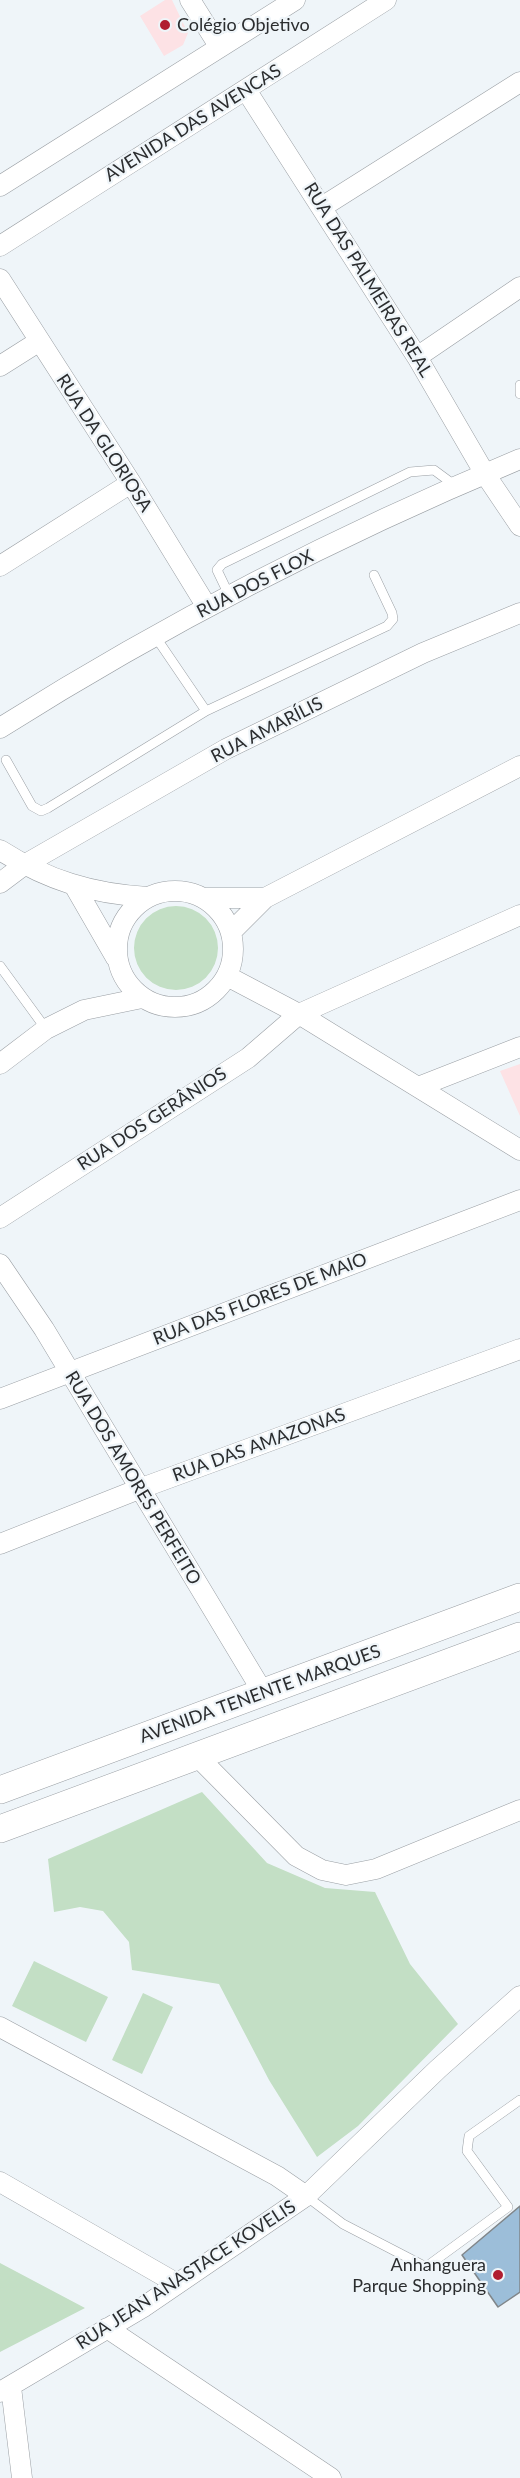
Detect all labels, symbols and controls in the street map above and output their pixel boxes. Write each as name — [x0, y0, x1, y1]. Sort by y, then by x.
place label: Colégio Objetivo — [177, 14, 310, 36]
marker: Colégio Objetivo — [158, 18, 172, 32]
street label: AVENIDA DAS AVENCAS — [101, 60, 285, 186]
street label: RUA DAS PALMEIRAS REAL — [299, 179, 437, 381]
street label: RUA DA GLORIOSA — [51, 370, 157, 516]
street label: RUA DOS FLOX — [193, 545, 317, 623]
street label: RUA AMARÍLIS — [208, 693, 326, 767]
street label: RUA DOS GERÂNIOS — [73, 1063, 231, 1175]
street label: RUA DAS FLORES DE MAIO — [150, 1248, 370, 1350]
street label: RUA DOS AMORES PERFEITO — [61, 1367, 205, 1589]
street label: RUA DAS AMAZONAS — [170, 1404, 348, 1486]
street label: AVENIDA TENENTE MARQUES — [136, 1640, 384, 1748]
street label: RUA JEAN ANASTACE KOVELIS — [72, 2196, 300, 2354]
place label: Anhanguera Parque Shopping — [352, 2254, 486, 2296]
marker: Anhanguera Parque Shopping — [491, 2268, 505, 2282]

